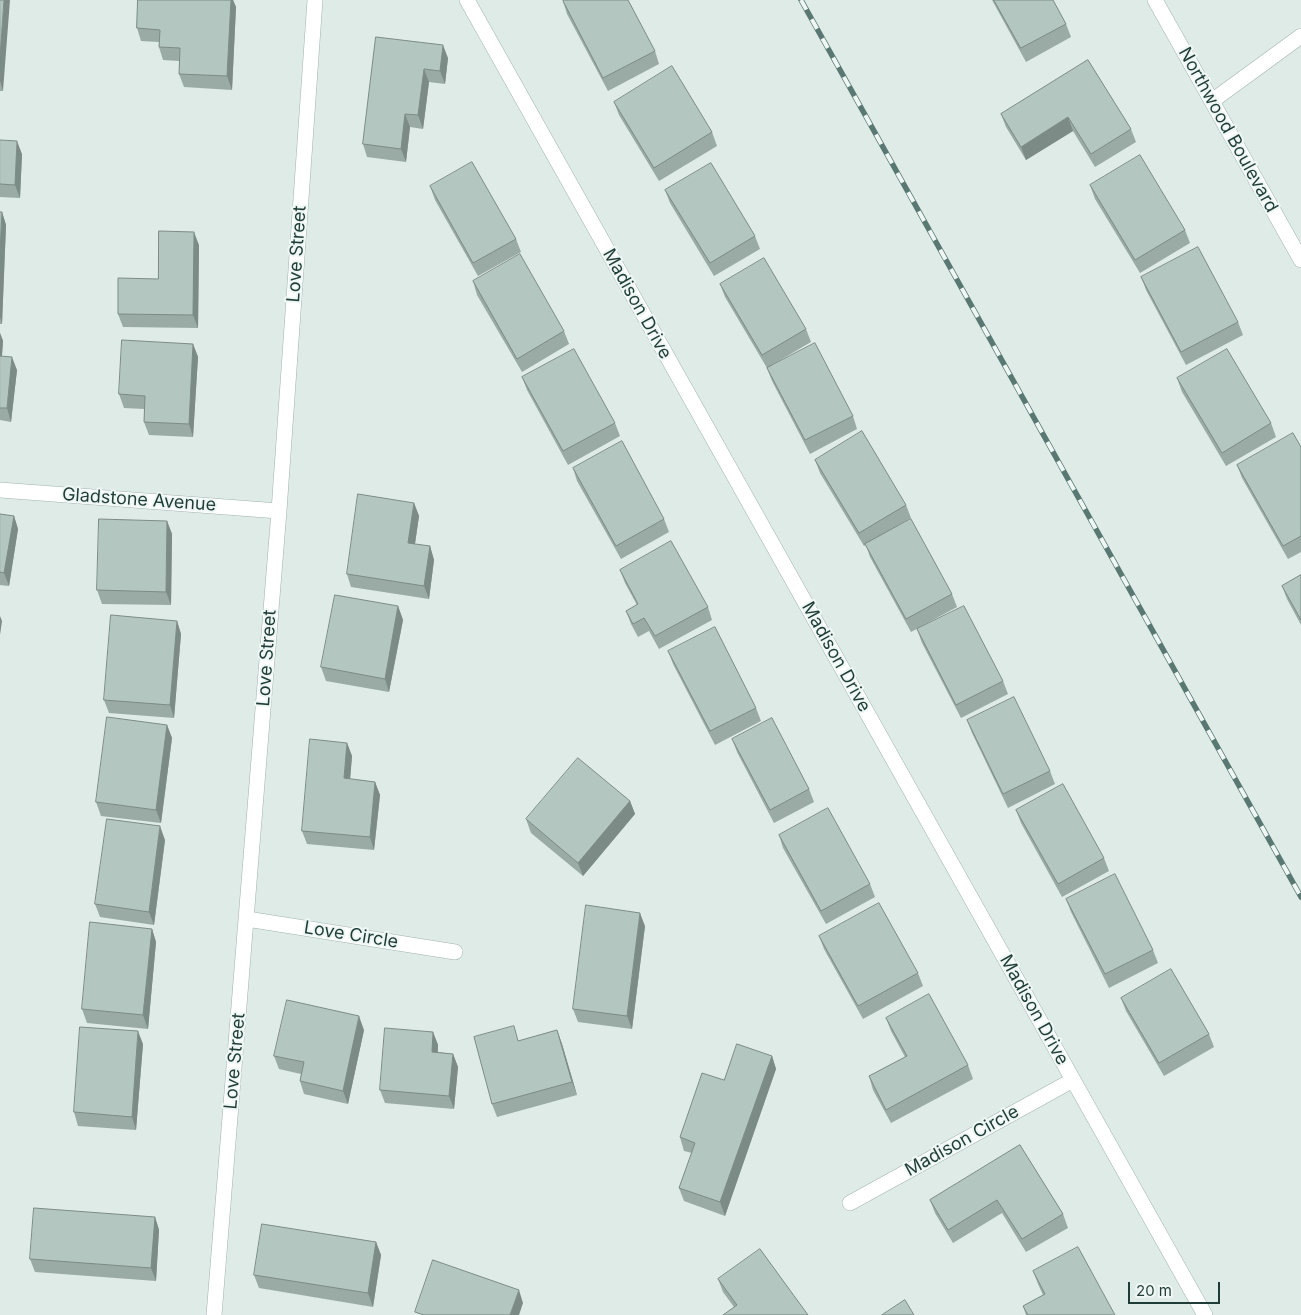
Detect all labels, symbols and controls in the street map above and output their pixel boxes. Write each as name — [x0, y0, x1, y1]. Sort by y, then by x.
street label: Northwood Boulevard — [1174, 44, 1282, 216]
street label: Love Street — [283, 205, 311, 303]
street label: Madison Drive — [598, 245, 676, 363]
street label: Gladstone Avenue — [61, 484, 217, 516]
street label: Madison Drive — [797, 598, 875, 716]
street label: Love Street — [253, 609, 281, 707]
street label: Love Circle — [302, 917, 400, 953]
street label: Madison Drive — [995, 951, 1073, 1069]
street label: Love Street — [220, 1012, 250, 1110]
street label: Madison Circle — [901, 1101, 1023, 1181]
scale bar — [1131, 1272, 1224, 1304]
text: 20 m — [1136, 1281, 1172, 1300]

